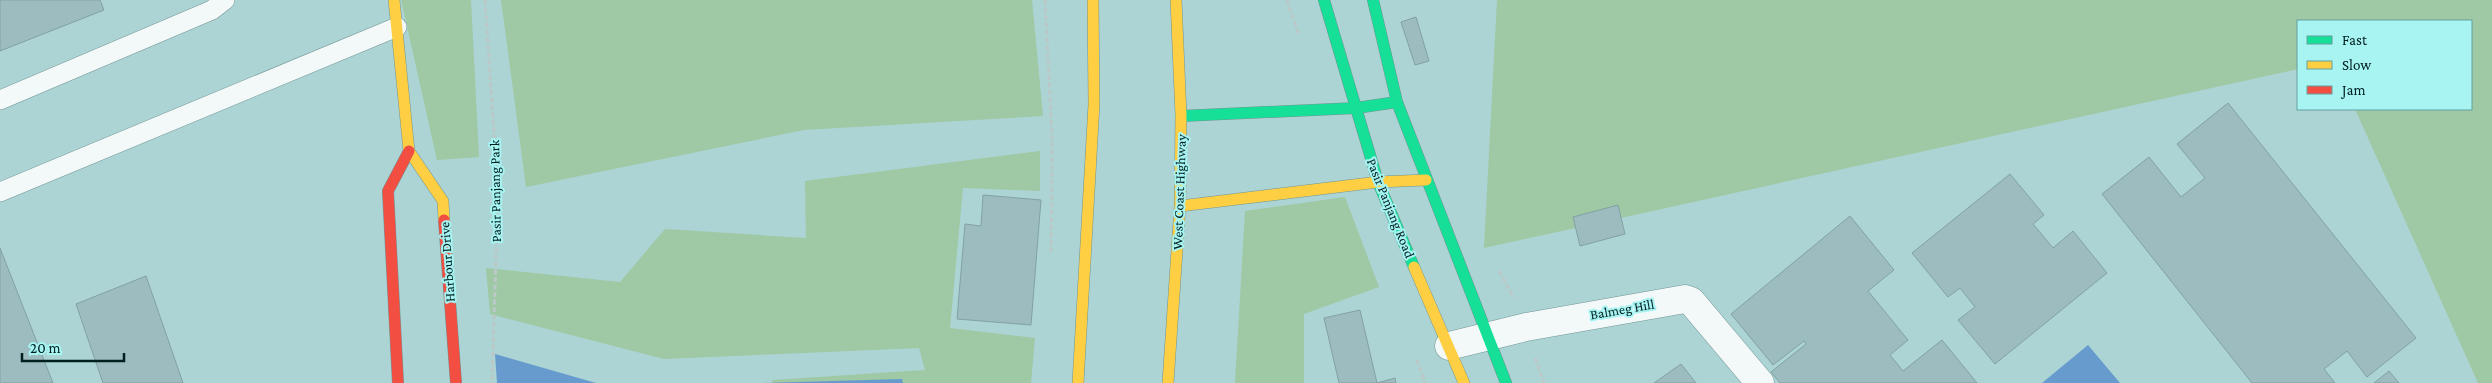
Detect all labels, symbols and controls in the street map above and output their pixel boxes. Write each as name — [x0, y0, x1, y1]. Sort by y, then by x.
legend — [2297, 20, 2472, 110]
text: Fast — [2342, 32, 2368, 48]
text: Slow — [2342, 57, 2372, 73]
text: Jam — [2340, 82, 2365, 99]
street label: West Coast Highway — [1169, 133, 1189, 250]
street label: Pasir Panjang Park — [486, 139, 505, 242]
street label: Pasir Panjang Road — [1363, 156, 1419, 261]
street label: Harbour Drive — [436, 221, 458, 303]
street label: Balmeg Hill — [1589, 295, 1656, 323]
scale bar — [22, 330, 125, 362]
text: 20 m — [30, 340, 61, 356]

